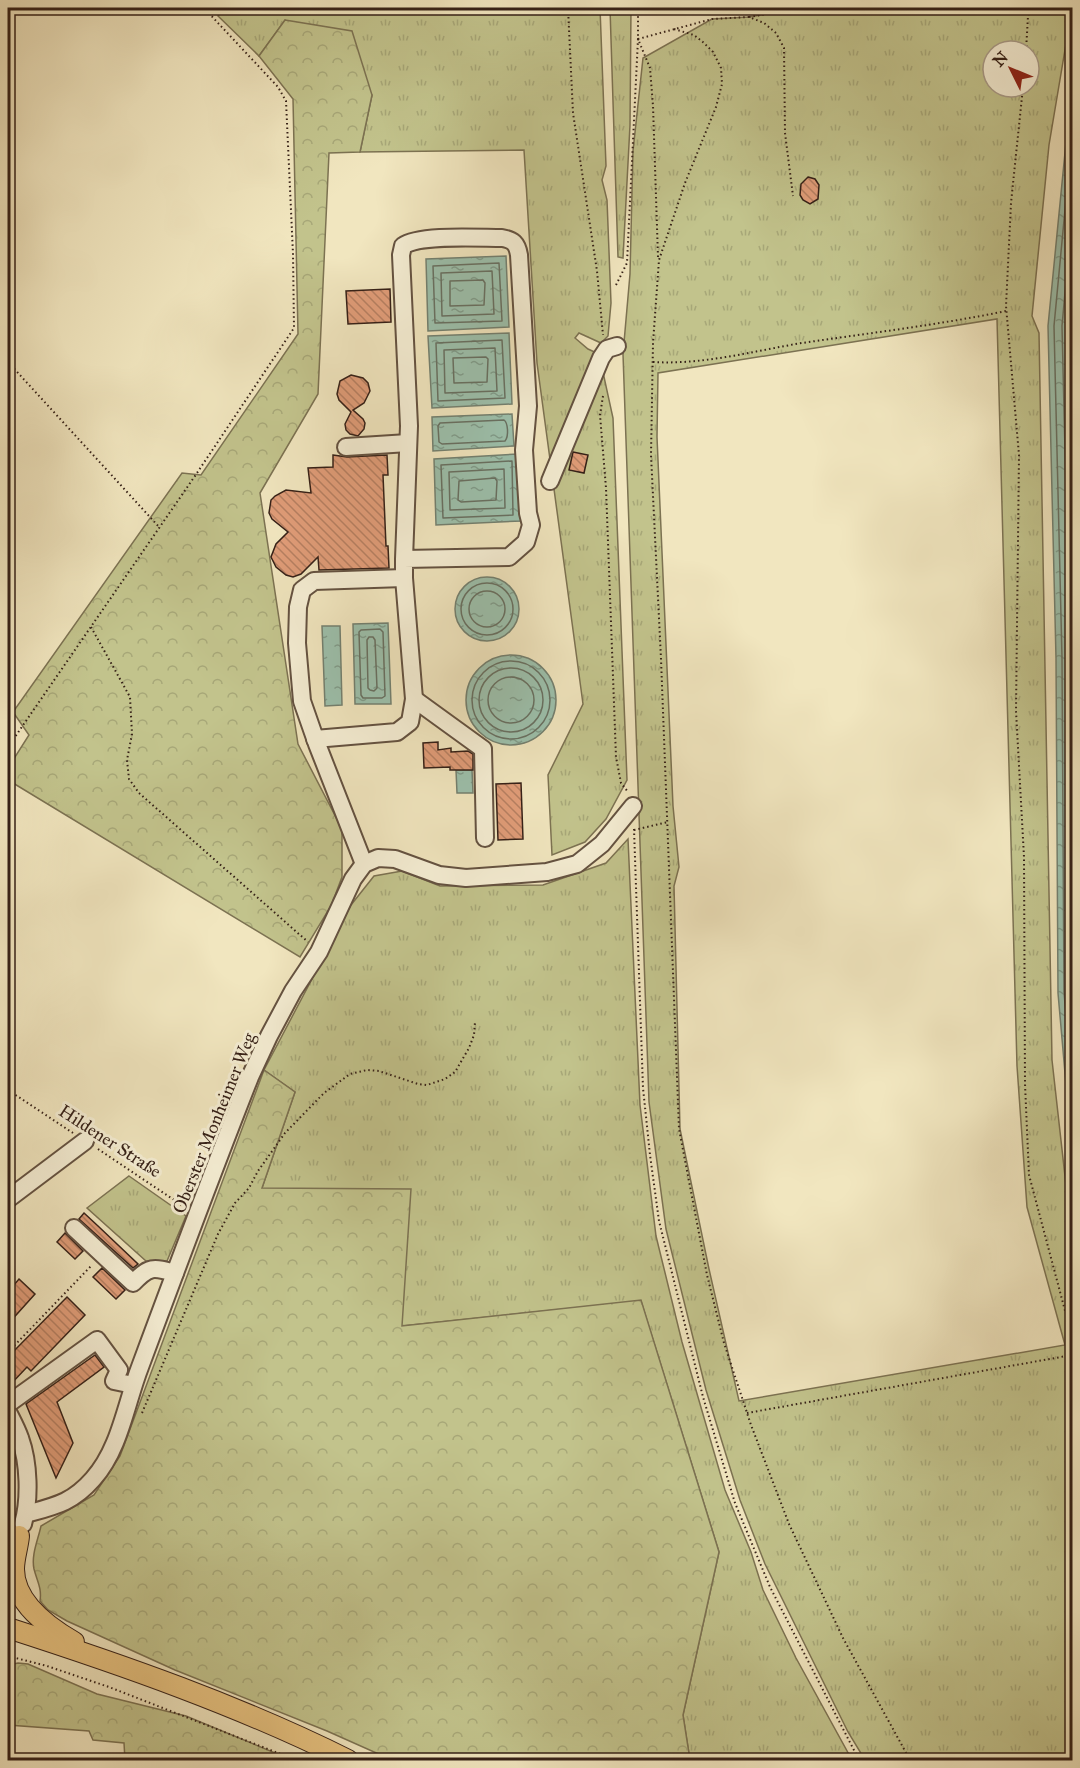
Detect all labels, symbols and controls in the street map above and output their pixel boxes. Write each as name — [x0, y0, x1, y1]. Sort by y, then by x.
north arrow — [981, 39, 1041, 99]
text: N — [989, 47, 1012, 71]
street label: Oberster Monheimer Weg — [168, 1029, 261, 1217]
street label: Hildener Straße — [55, 1100, 165, 1182]

